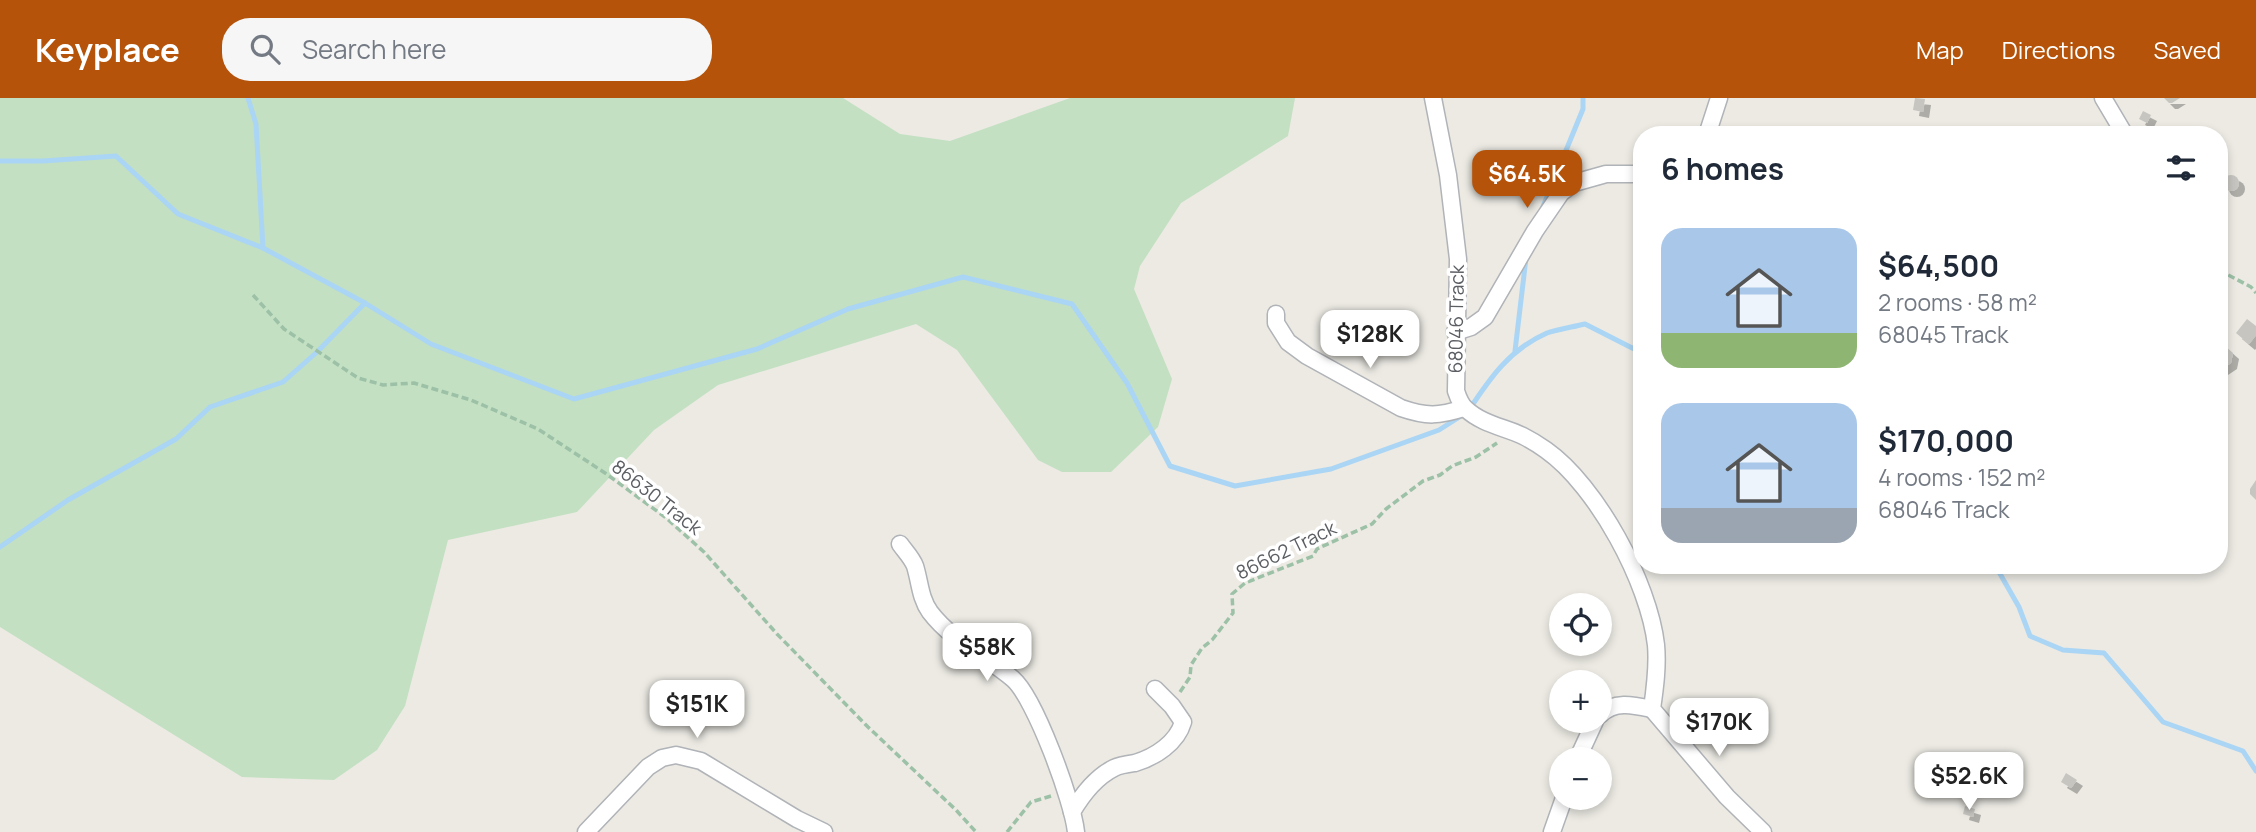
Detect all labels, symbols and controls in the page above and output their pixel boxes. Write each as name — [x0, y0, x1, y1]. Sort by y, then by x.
search box — [222, 18, 712, 81]
text: Keyplace — [35, 27, 180, 72]
icon: search — [246, 30, 284, 68]
text: Search here — [302, 31, 447, 67]
text: Map — [1916, 33, 1964, 66]
text: Directions — [2002, 33, 2115, 66]
text: Saved — [2153, 33, 2221, 66]
text: 6 homes — [1661, 148, 1784, 189]
icon: filters — [2162, 149, 2200, 187]
pin: $64.5K — [1470, 150, 1584, 210]
text: $64.5K — [1488, 157, 1566, 189]
text: $64,500 — [1878, 245, 1999, 286]
icon: home — [1717, 256, 1801, 340]
street label: 68046 Track — [1442, 264, 1470, 373]
text: 2 rooms · 58 m² — [1878, 286, 2037, 318]
pin: $128K — [1321, 310, 1419, 370]
text: $128K — [1336, 317, 1404, 349]
text: 68045 Track — [1878, 318, 2008, 350]
text: $170,000 — [1878, 420, 2014, 461]
icon: home — [1717, 431, 1801, 515]
street label: 86630 Track — [606, 454, 708, 541]
text: 4 rooms · 152 m² — [1878, 461, 2045, 493]
text: 68046 Track — [1878, 493, 2009, 525]
street label: 86662 Track — [1232, 514, 1341, 585]
map controls — [1549, 593, 1612, 810]
button: locate — [1549, 593, 1612, 656]
pin: $58K — [946, 624, 1028, 683]
text: $58K — [959, 630, 1015, 662]
button: + — [1549, 670, 1612, 733]
pin: $151K — [648, 680, 746, 740]
text: $151K — [666, 687, 728, 719]
pin: $170K — [1670, 698, 1768, 758]
text: $170K — [1686, 705, 1752, 737]
button: − — [1549, 747, 1612, 810]
pin: $52.6K — [1912, 752, 2026, 812]
text: $52.6K — [1930, 759, 2008, 791]

